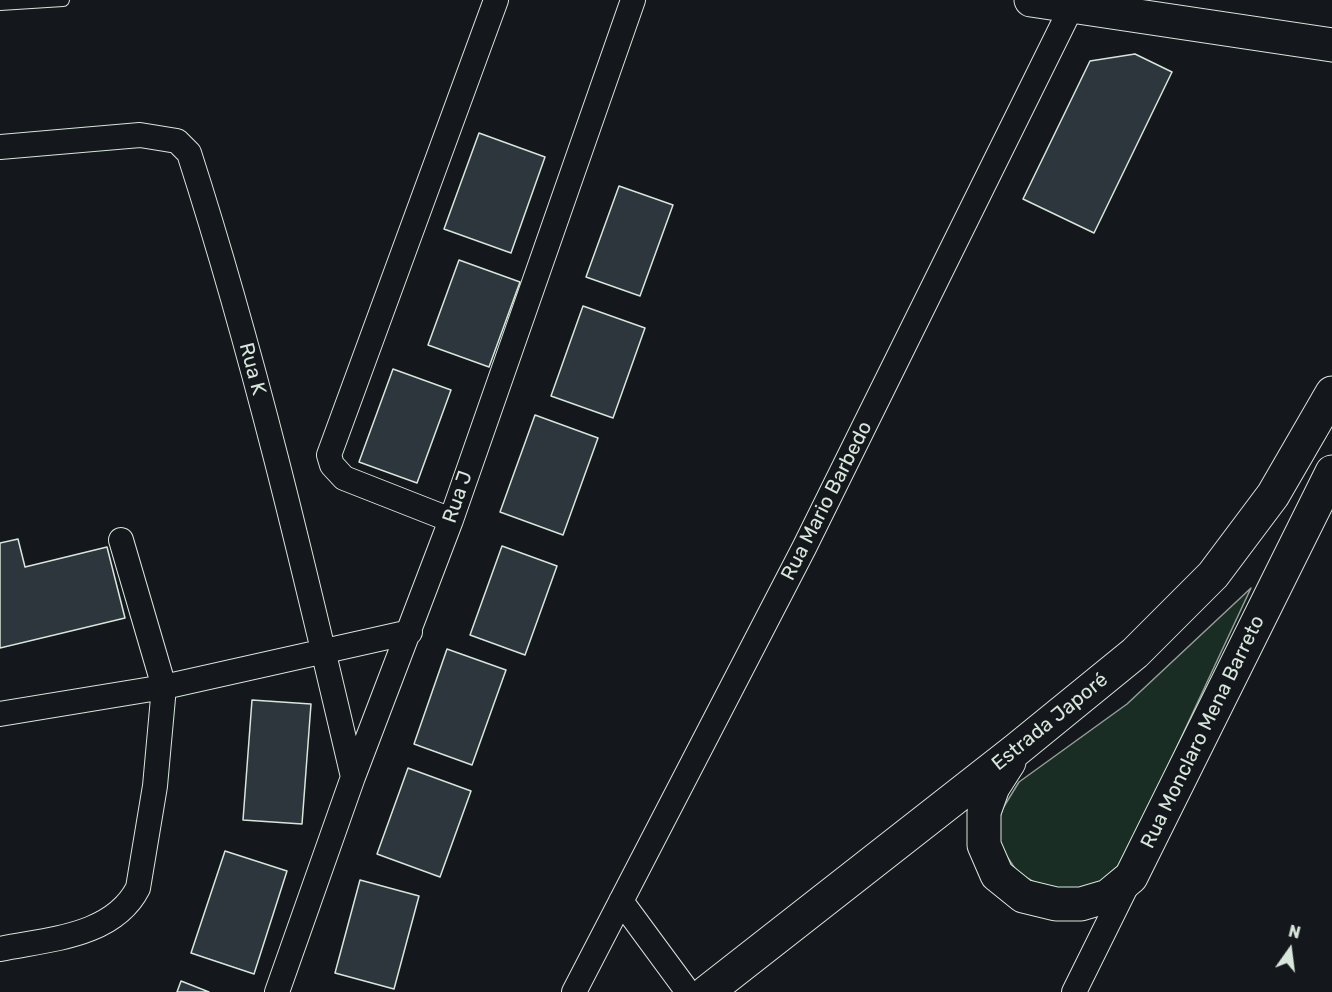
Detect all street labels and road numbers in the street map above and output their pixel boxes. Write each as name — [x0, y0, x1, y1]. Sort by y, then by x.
street label: Rua K — [234, 340, 270, 398]
street label: Rua Mario Barbedo — [777, 417, 877, 585]
street label: Rua J — [438, 468, 478, 526]
street label: Rua Monclaro Mena Barreto — [1136, 612, 1270, 852]
street label: Estrada Japoré — [987, 668, 1113, 776]

